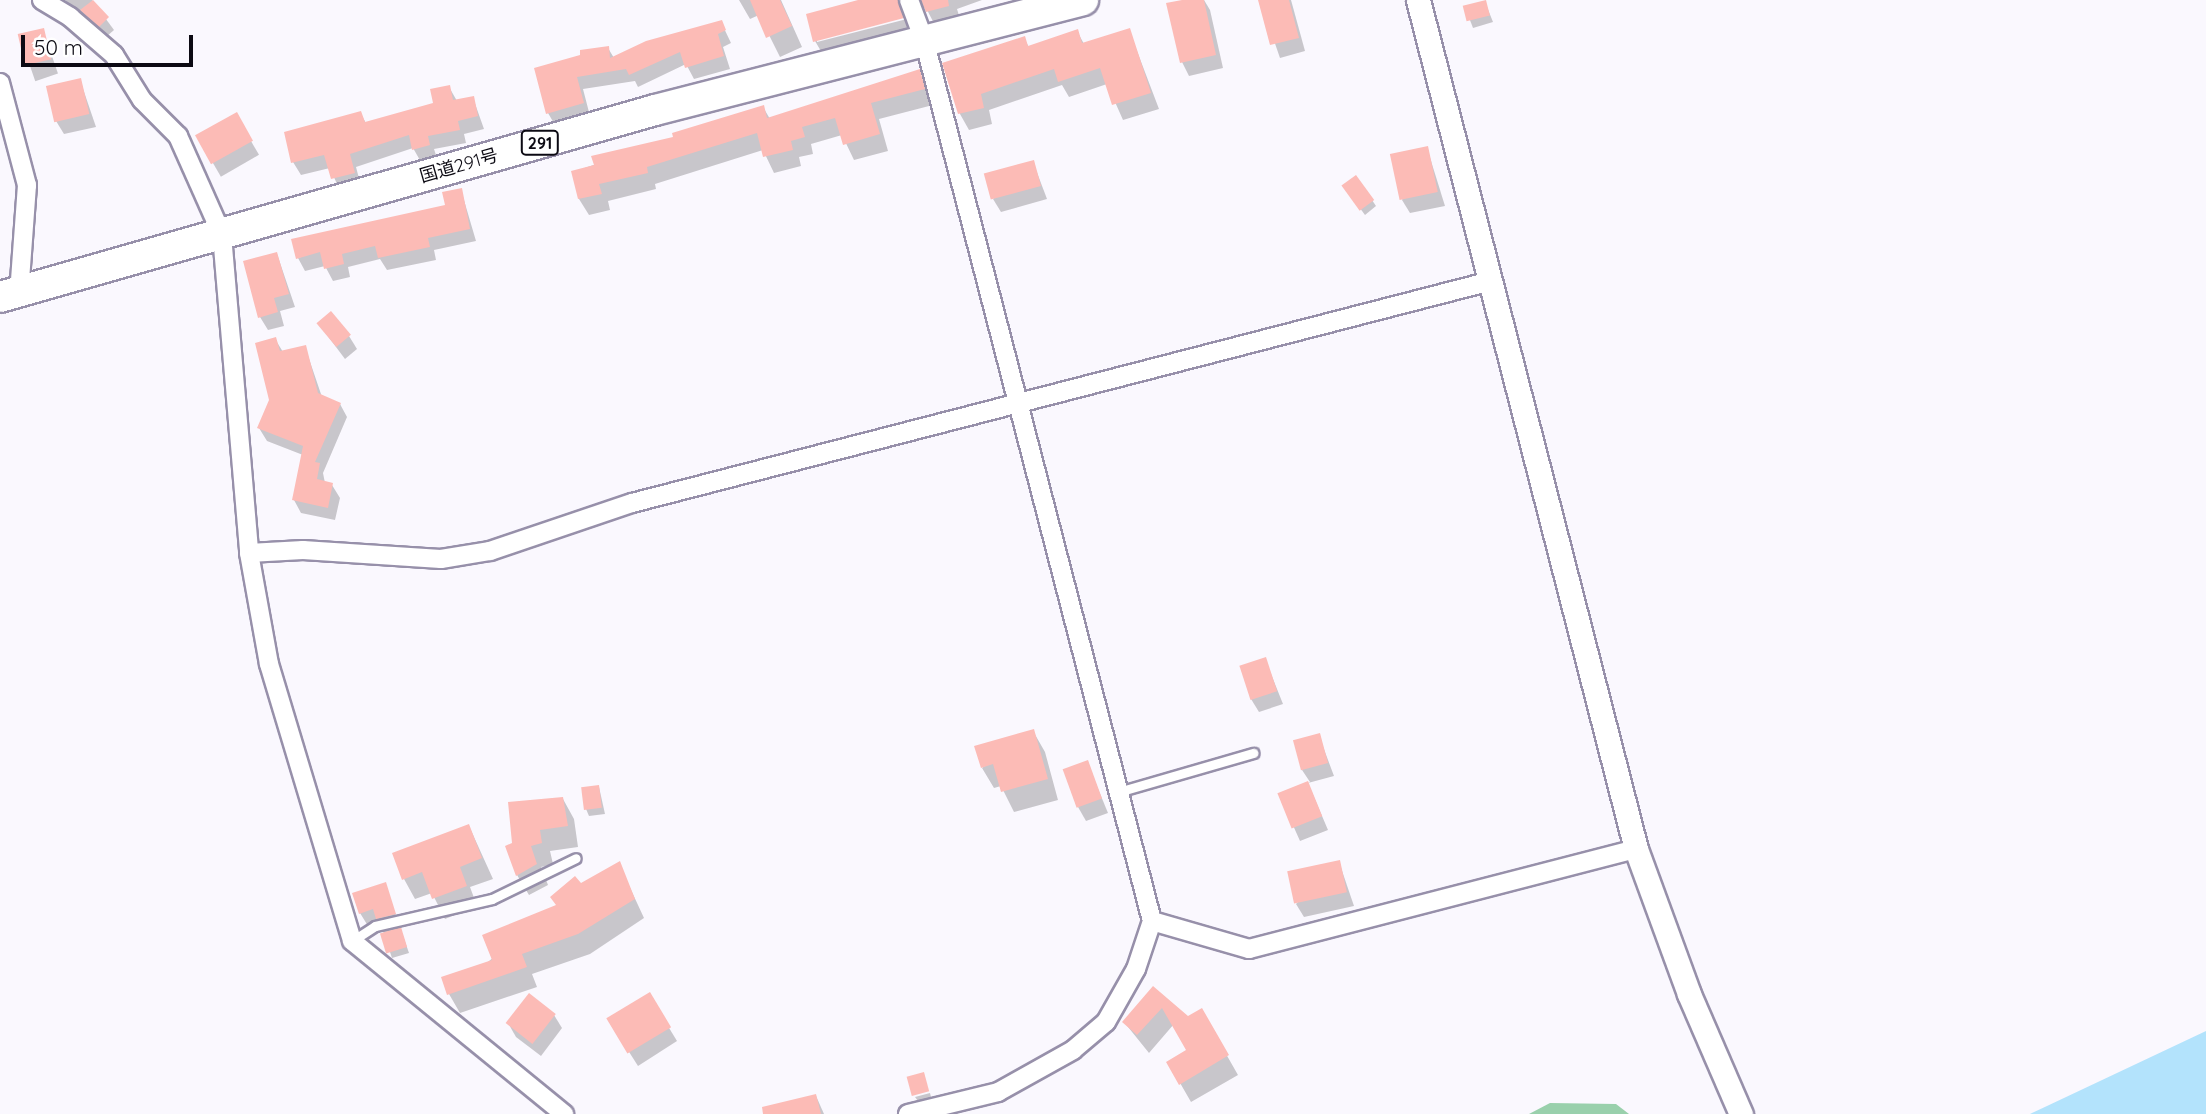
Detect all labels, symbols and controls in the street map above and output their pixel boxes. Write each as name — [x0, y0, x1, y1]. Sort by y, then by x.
scale bar — [24, 21, 196, 65]
text: 50 m — [34, 34, 83, 60]
road number: 291 — [521, 130, 559, 155]
street label: 国道291号 — [417, 144, 501, 188]

